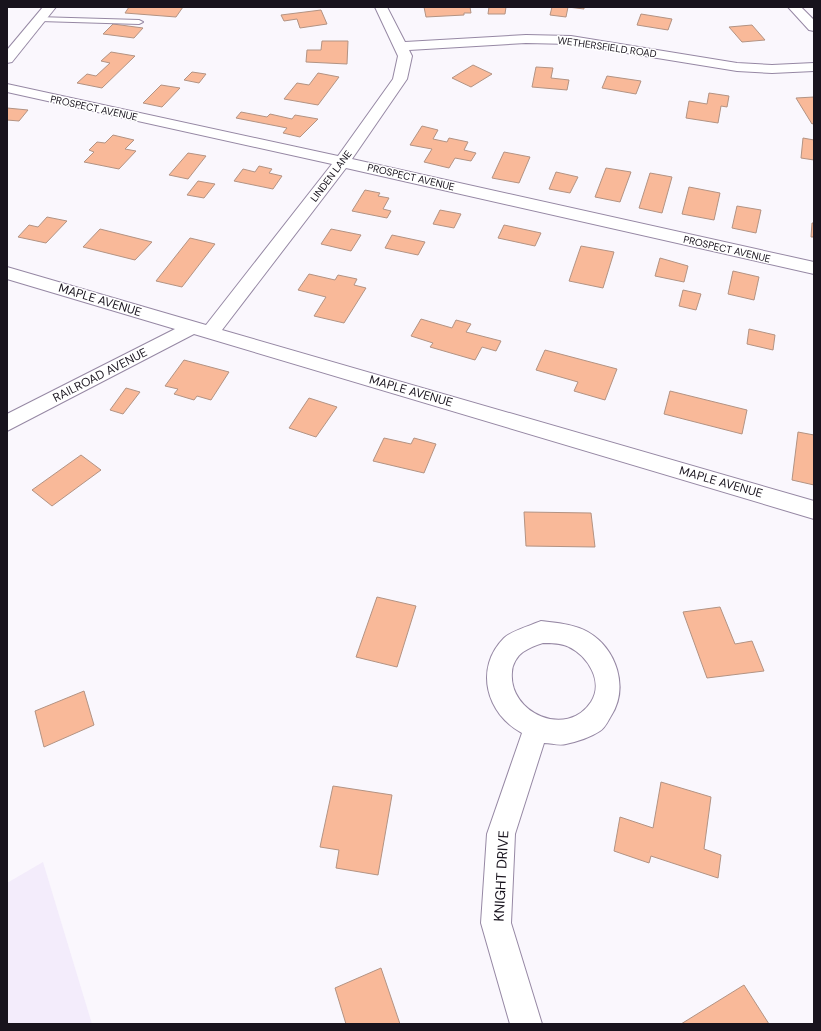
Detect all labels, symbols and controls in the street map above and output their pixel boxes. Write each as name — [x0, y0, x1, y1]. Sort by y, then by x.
street label: WETHERSFIELD ROAD — [557, 34, 658, 60]
street label: PROSPECT AVENUE — [49, 92, 139, 124]
street label: LINDEN LANE — [307, 147, 355, 204]
street label: PROSPECT AVENUE — [366, 161, 456, 193]
street label: PROSPECT AVENUE — [682, 233, 772, 265]
street label: MAPLE AVENUE — [57, 280, 144, 320]
street label: RAILROAD AVENUE — [50, 344, 150, 406]
street label: MAPLE AVENUE — [368, 371, 455, 411]
street label: MAPLE AVENUE — [678, 462, 765, 502]
street label: KNIGHT DRIVE — [490, 830, 512, 922]

